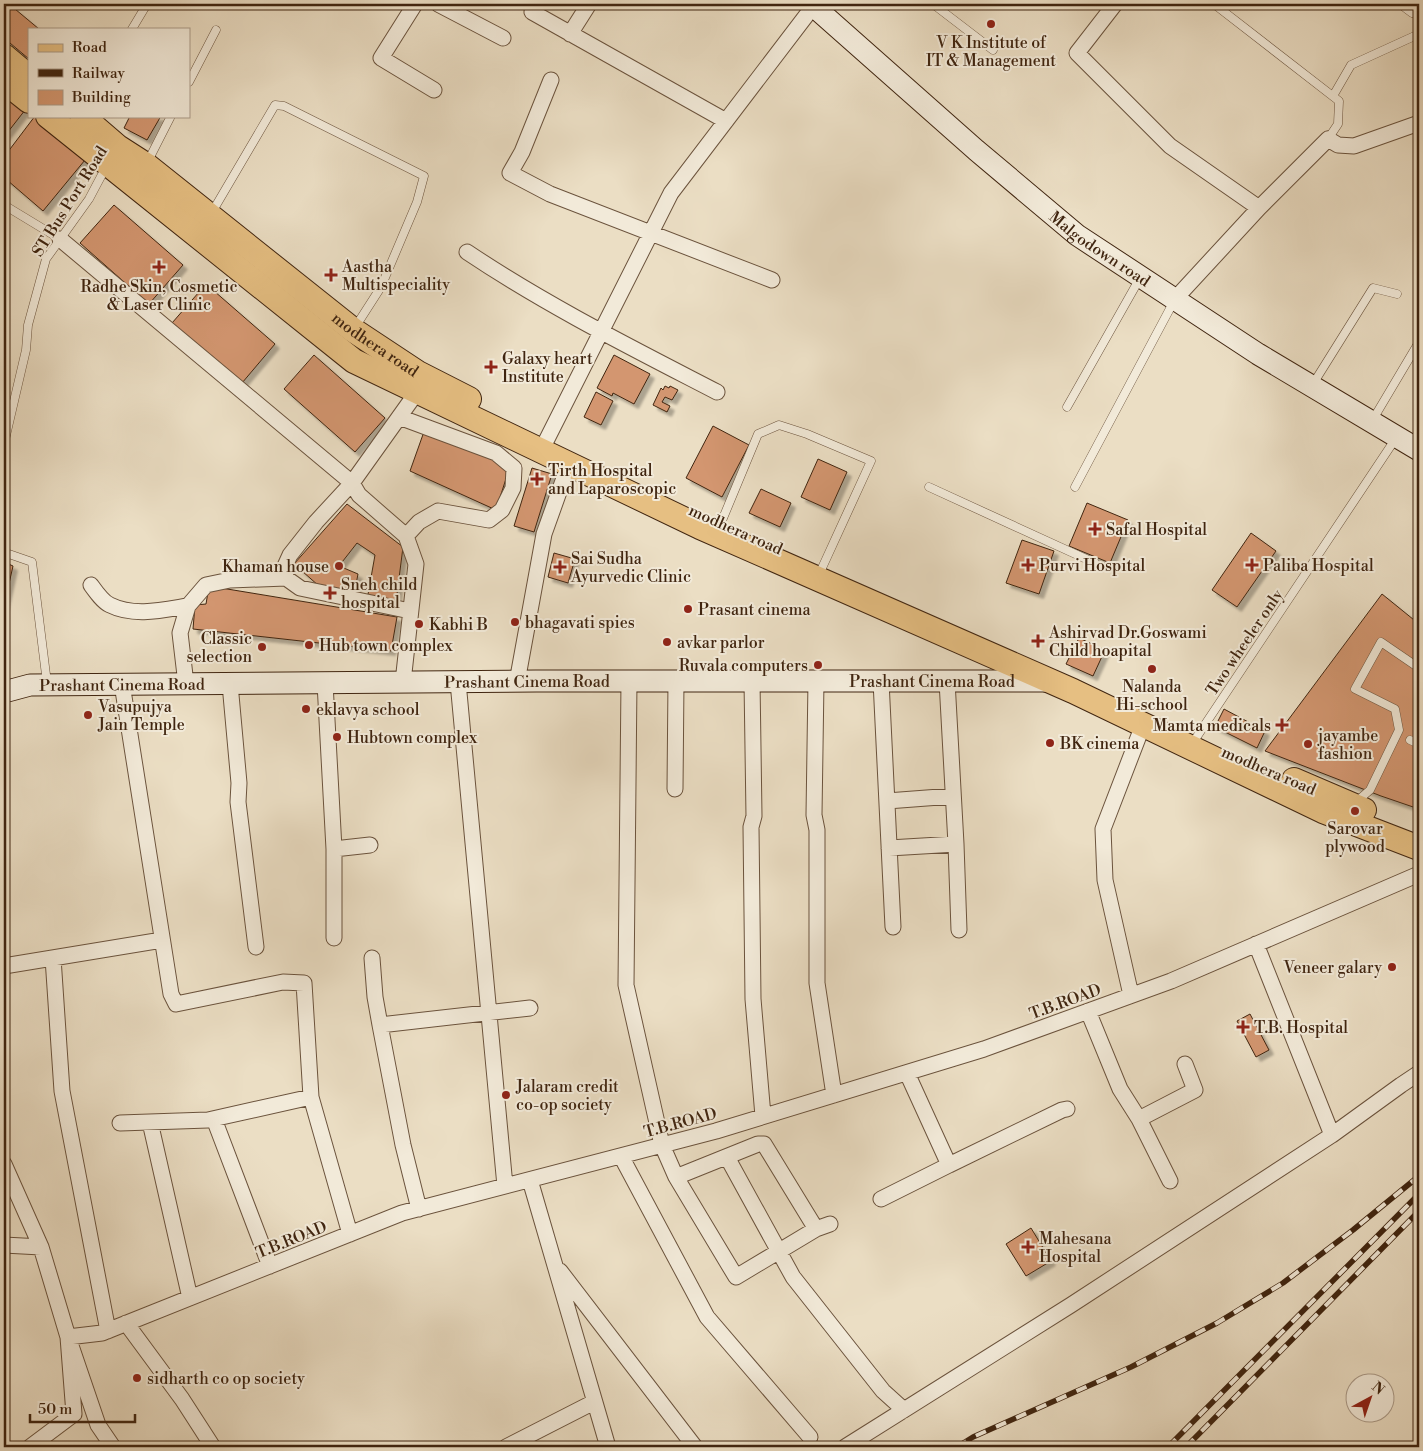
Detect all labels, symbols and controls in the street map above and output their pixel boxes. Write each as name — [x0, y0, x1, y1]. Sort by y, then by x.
marker: V K Institute of IT & Management — [985, 18, 997, 30]
legend — [28, 28, 190, 118]
place label: V K Institute of IT & Management — [926, 33, 1056, 71]
text: Road — [72, 38, 107, 57]
text: Railway — [72, 64, 126, 83]
text: Building — [71, 88, 131, 107]
street label: ST Bus Port Road — [28, 143, 112, 260]
street label: Malgodown road — [1045, 207, 1154, 292]
place label: Aastha Multispeciality — [341, 257, 450, 295]
marker: Radhe Skin, Cosmetic & Laser Clinic — [152, 260, 166, 274]
marker: Aastha Multispeciality — [324, 268, 338, 282]
place label: Radhe Skin, Cosmetic & Laser Clinic — [80, 277, 238, 315]
street label: modhera road — [327, 308, 422, 382]
place label: Galaxy heart Institute — [502, 349, 593, 387]
marker: Galaxy heart Institute — [484, 360, 498, 374]
place label: Tirth Hospital and Laparoscopic — [548, 461, 676, 499]
marker: Tirth Hospital and Laparoscopic — [530, 472, 544, 486]
street label: modhera road — [685, 500, 786, 560]
place label: Safal Hospital — [1106, 520, 1207, 540]
marker: Safal Hospital — [1088, 522, 1102, 536]
place label: Sai Sudha Ayurvedic Clinic — [570, 549, 691, 587]
place label: Purvi Hospital — [1039, 556, 1145, 576]
place label: Paliba Hospital — [1263, 556, 1374, 576]
place label: Khaman house — [222, 557, 329, 577]
marker: Purvi Hospital — [1021, 558, 1035, 572]
marker: Paliba Hospital — [1245, 558, 1259, 572]
marker: Khaman house — [333, 560, 345, 572]
marker: Sai Sudha Ayurvedic Clinic — [553, 560, 567, 574]
place label: Sneh child hospital — [341, 575, 417, 613]
street label: Two wheeler only — [1202, 585, 1288, 699]
marker: Sneh child hospital — [323, 586, 337, 600]
place label: Prasant cinema — [698, 600, 811, 620]
marker: Prasant cinema — [682, 603, 694, 615]
place label: bhagavati spies — [525, 613, 635, 633]
place label: Kabhi B — [429, 615, 488, 635]
marker: bhagavati spies — [509, 616, 521, 628]
marker: Kabhi B — [413, 618, 425, 630]
place label: Ashirvad Dr.Goswami Child hoapital — [1048, 623, 1207, 661]
place label: Classic selection — [187, 629, 252, 667]
place label: avkar parlor — [677, 633, 765, 653]
marker: Ashirvad Dr.Goswami Child hoapital — [1031, 634, 1045, 648]
place label: Hub town complex — [319, 636, 453, 656]
marker: avkar parlor — [661, 636, 673, 648]
marker: Hub town complex — [303, 639, 315, 651]
marker: Classic selection — [256, 641, 268, 653]
place label: Ruvala computers — [679, 656, 808, 676]
marker: Ruvala computers — [812, 659, 824, 671]
marker: Nalanda Hi-school — [1146, 663, 1158, 675]
street label: Prashant Cinema Road — [444, 672, 610, 693]
street label: Prashant Cinema Road — [849, 672, 1015, 692]
street label: Prashant Cinema Road — [39, 675, 205, 696]
place label: Nalanda Hi-school — [1116, 677, 1188, 715]
place label: Vasupujya Jain Temple — [97, 697, 185, 735]
place label: eklavya school — [316, 700, 420, 720]
marker: eklavya school — [300, 703, 312, 715]
marker: Vasupujya Jain Temple — [82, 709, 94, 721]
place label: Mamta medicals — [1153, 716, 1271, 736]
marker: Mamta medicals — [1275, 718, 1289, 732]
place label: jayambe fashion — [1317, 726, 1378, 764]
place label: Hubtown complex — [347, 728, 478, 748]
marker: Hubtown complex — [331, 731, 343, 743]
place label: BK cinema — [1059, 734, 1140, 754]
marker: BK cinema — [1044, 737, 1056, 749]
marker: jayambe fashion — [1302, 738, 1314, 750]
street label: modhera road — [1218, 742, 1319, 800]
marker: Sarovar plywood — [1349, 805, 1361, 817]
place label: Sarovar plywood — [1325, 819, 1385, 857]
place label: Veneer galary — [1282, 958, 1382, 978]
marker: Veneer galary — [1386, 961, 1398, 973]
street label: T.B.ROAD — [1027, 980, 1104, 1024]
place label: T.B. Hospital — [1254, 1018, 1348, 1038]
marker: T.B. Hospital — [1236, 1020, 1250, 1034]
place label: Jalaram credit co-op society — [515, 1077, 619, 1115]
marker: Jalaram credit co-op society — [500, 1089, 512, 1101]
street label: T.B.ROAD — [642, 1104, 719, 1142]
street label: T.B.ROAD — [253, 1217, 330, 1263]
place label: Mahesana Hospital — [1039, 1229, 1112, 1267]
marker: Mahesana Hospital — [1021, 1240, 1035, 1254]
place label: sidharth co op society — [147, 1369, 305, 1389]
marker: sidharth co op society — [131, 1372, 143, 1384]
north arrow — [1346, 1374, 1396, 1424]
text: N — [1368, 1378, 1388, 1399]
scale bar — [30, 1391, 135, 1423]
text: 50 m — [38, 1400, 72, 1419]

